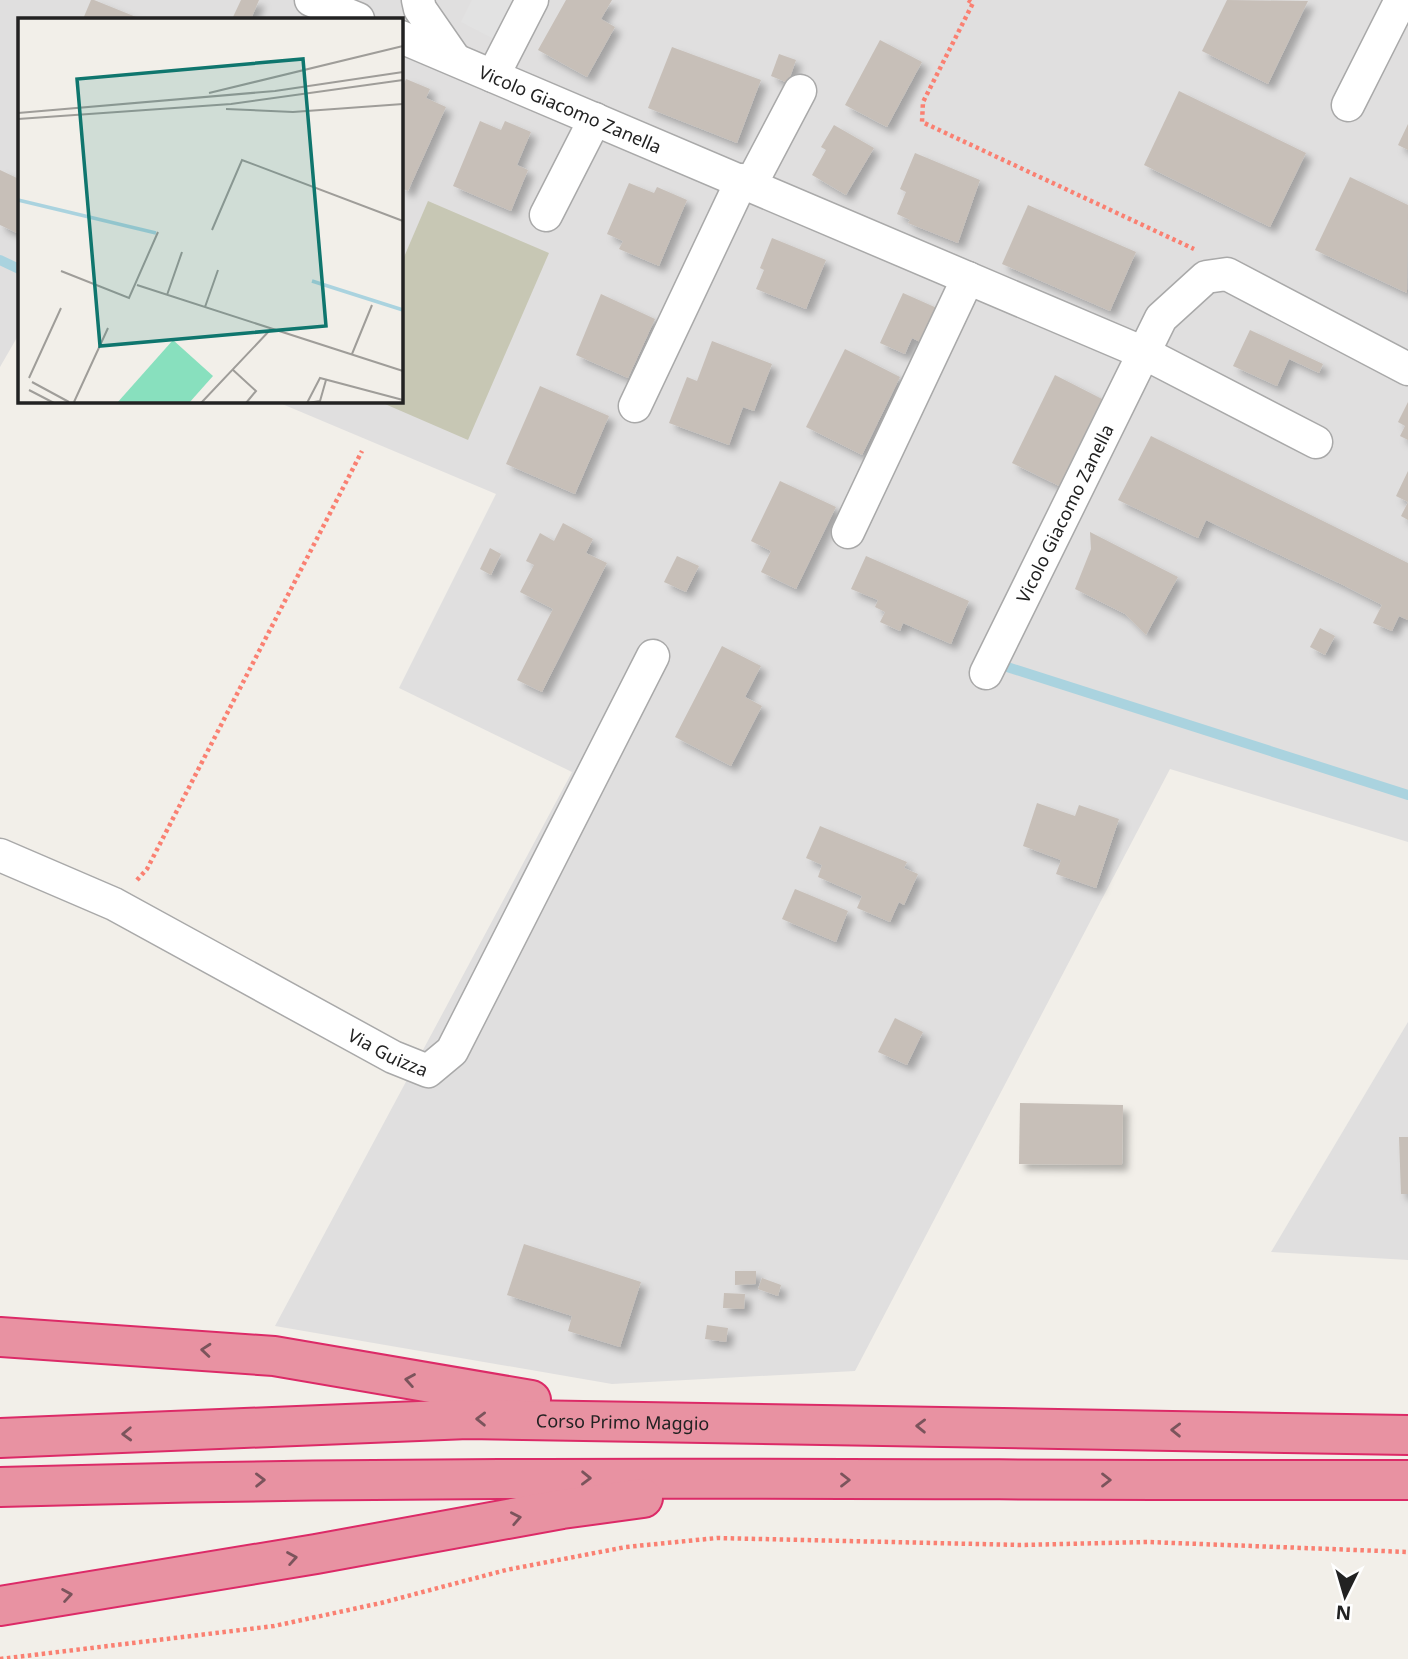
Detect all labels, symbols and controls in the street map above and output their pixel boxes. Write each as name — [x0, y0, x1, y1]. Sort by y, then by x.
inset map — [18, 18, 402, 402]
street label: Vicolo Giacomo Zanella — [475, 60, 665, 158]
street label: Vicolo Giacomo Zanella — [1011, 420, 1119, 607]
street label: Via Guizza — [344, 1023, 432, 1082]
one-way arrow — [201, 1343, 212, 1358]
one-way arrow — [404, 1373, 416, 1388]
street label: Corso Primo Maggio — [536, 1408, 710, 1435]
one-way arrow — [475, 1411, 485, 1427]
one-way arrow — [915, 1418, 925, 1434]
one-way arrow — [1170, 1422, 1181, 1438]
one-way arrow — [121, 1426, 132, 1441]
one-way arrow — [581, 1470, 591, 1486]
one-way arrow — [255, 1472, 266, 1488]
one-way arrow — [840, 1472, 850, 1488]
one-way arrow — [1101, 1472, 1112, 1488]
one-way arrow — [510, 1511, 522, 1526]
one-way arrow — [286, 1551, 298, 1566]
north arrow — [1310, 1561, 1380, 1631]
one-way arrow — [62, 1588, 73, 1603]
text: N — [1335, 1599, 1352, 1627]

